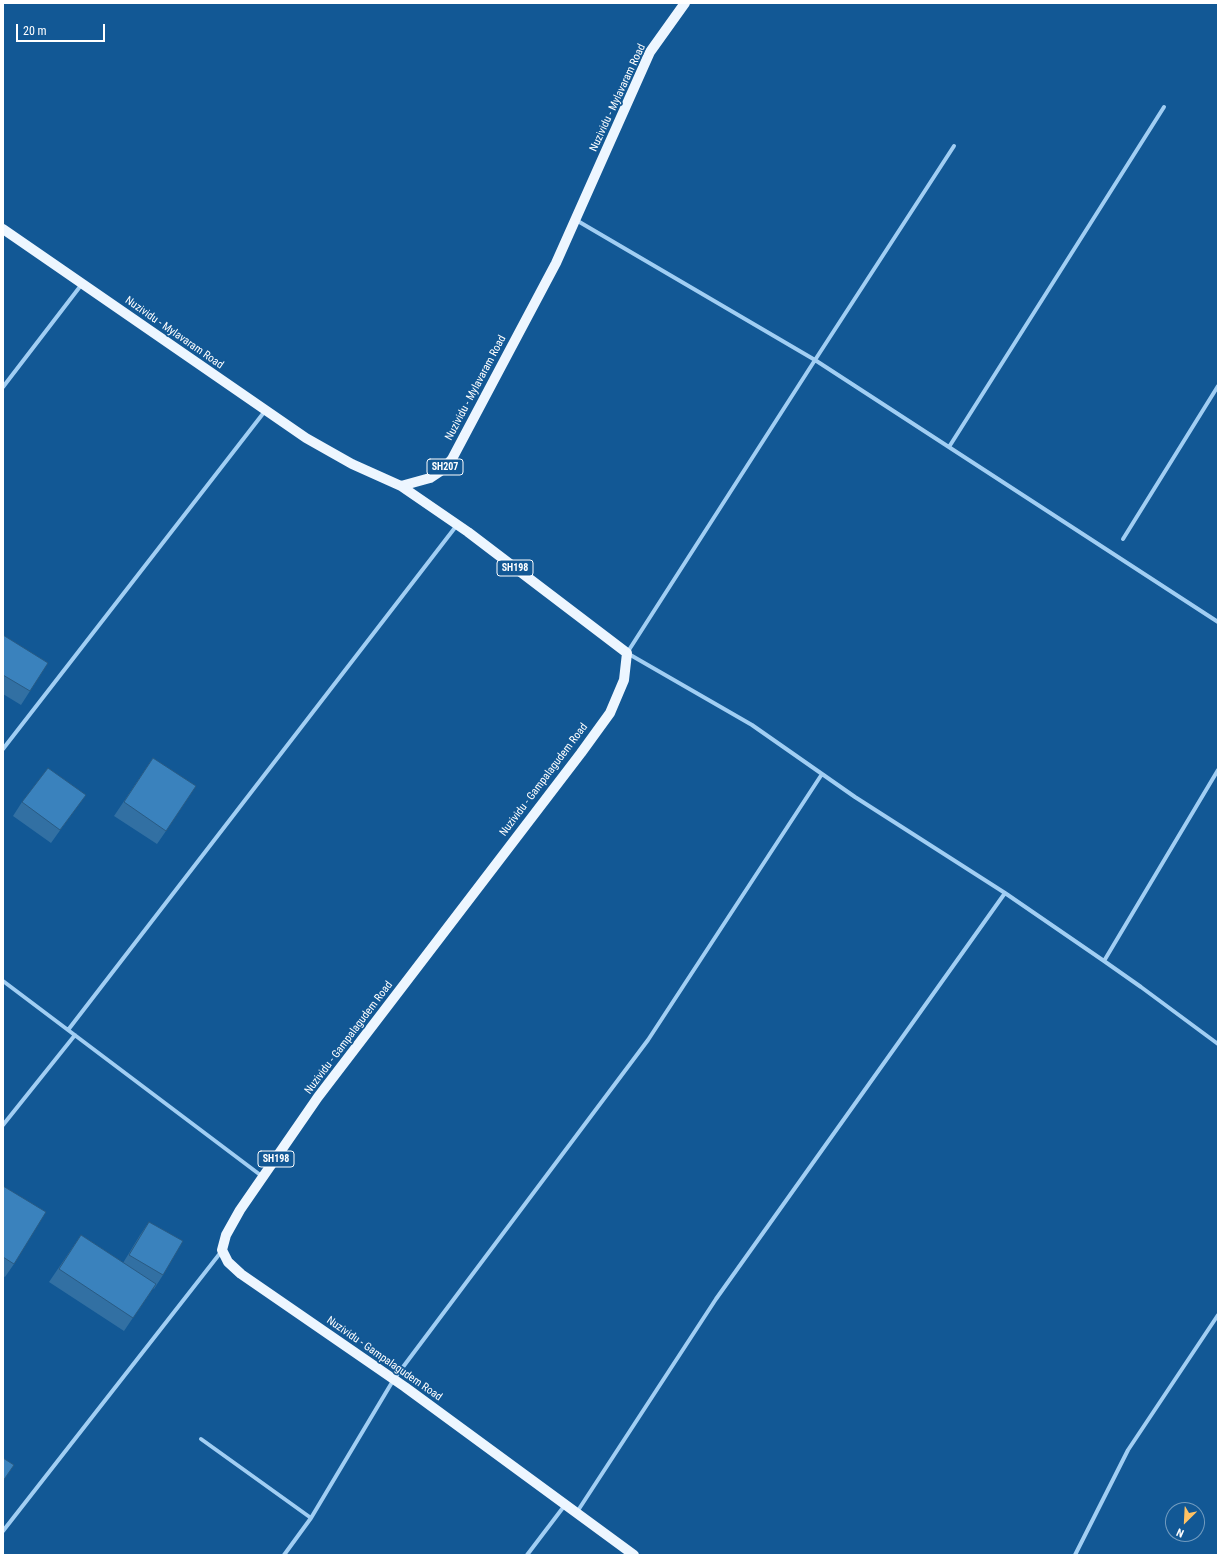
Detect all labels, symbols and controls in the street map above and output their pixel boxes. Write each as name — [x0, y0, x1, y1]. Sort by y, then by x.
scale bar — [18, 16, 107, 42]
text: 20 m — [23, 24, 47, 38]
street label: Nuzividu - Mylavaram Road — [587, 42, 649, 154]
street label: Nuzividu - Mylavaram Road — [122, 294, 226, 372]
street label: Nuzividu - Mylavaram Road — [443, 333, 509, 443]
road number: SH207 — [427, 459, 463, 475]
road number: SH198 — [497, 560, 533, 576]
street label: Nuzividu - Gampalagudem Road — [497, 721, 591, 839]
street label: Nuzividu - Gampalagudem Road — [302, 979, 396, 1097]
road number: SH198 — [258, 1151, 294, 1167]
street label: Nuzividu - Gampalagudem Road — [324, 1314, 444, 1404]
north arrow — [1165, 1502, 1205, 1542]
text: N — [1175, 1525, 1186, 1540]

